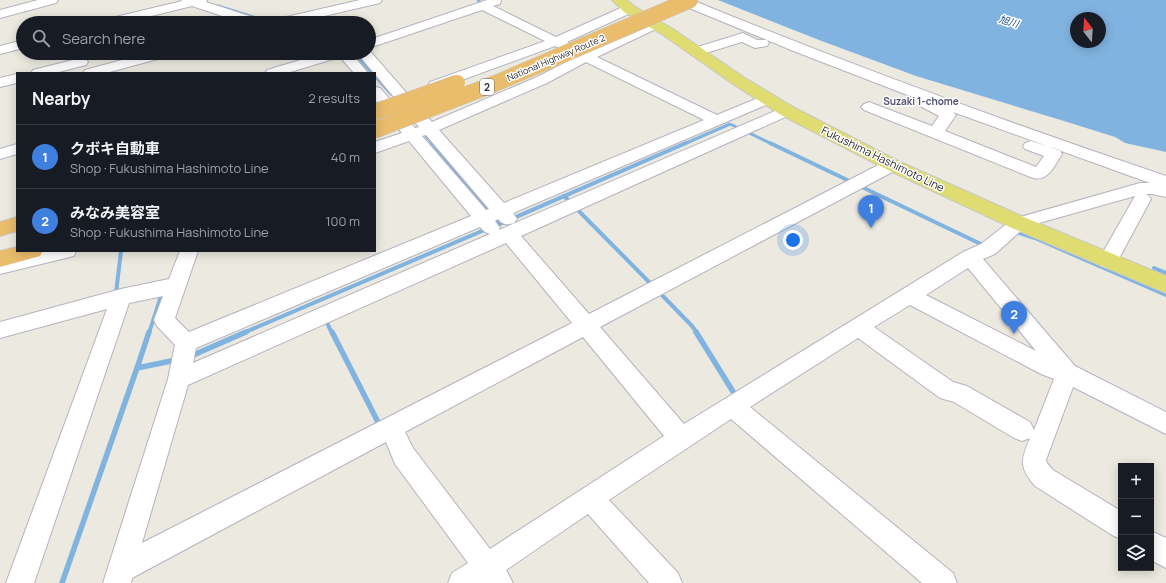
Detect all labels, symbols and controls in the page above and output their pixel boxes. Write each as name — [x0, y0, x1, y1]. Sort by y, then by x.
water label: 旭川 — [997, 11, 1022, 31]
north arrow — [1070, 12, 1106, 48]
search box — [16, 16, 376, 60]
icon: search — [30, 27, 52, 49]
text: Search here — [62, 28, 145, 49]
street label: National Highway Route 2 — [505, 31, 607, 84]
road number: 2 — [480, 79, 494, 95]
text: Nearby — [32, 87, 90, 110]
text: 2 results — [308, 89, 360, 107]
district label: Suzaki 1-chome — [883, 94, 959, 108]
street label: Fukushima Hashimoto Line — [819, 122, 948, 195]
text: クボキ自動車 — [70, 138, 160, 159]
text: 1 — [42, 148, 48, 166]
text: 40 m — [331, 148, 360, 166]
text: Shop · Fukushima Hashimoto Line — [70, 159, 269, 177]
pin: 1 — [858, 195, 884, 228]
text: みなみ美容室 — [70, 202, 160, 223]
text: 2 — [41, 212, 49, 230]
text: 100 m — [325, 212, 360, 230]
text: Shop · Fukushima Hashimoto Line — [70, 223, 269, 241]
your location — [783, 230, 803, 250]
pin: 2 — [1001, 301, 1027, 334]
map controls — [1118, 463, 1154, 571]
button: + — [1118, 463, 1154, 499]
button: − — [1118, 499, 1154, 535]
button: layers — [1118, 535, 1154, 571]

